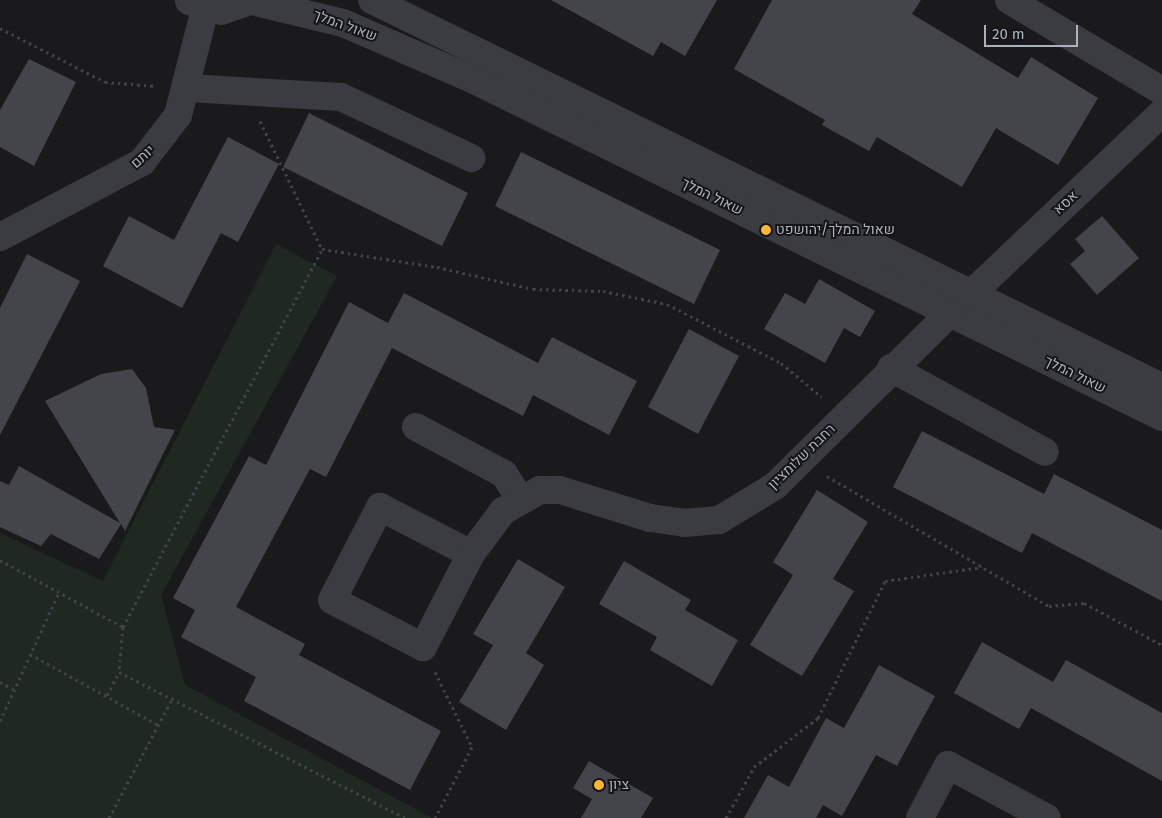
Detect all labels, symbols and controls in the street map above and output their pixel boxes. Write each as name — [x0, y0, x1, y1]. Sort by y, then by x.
street label: שאול המלך — [311, 7, 379, 45]
scale bar — [987, 15, 1081, 47]
text: 20 m — [992, 25, 1025, 43]
street label: יותם — [128, 142, 158, 172]
street label: שאול המלך — [678, 175, 746, 219]
street label: אסא — [1050, 188, 1082, 218]
place label: שאול המלך/יהושפט — [776, 222, 895, 238]
marker: שאול המלך/יהושפט — [760, 224, 772, 236]
street label: שאול המלך — [1041, 353, 1109, 397]
street label: רחבת שלומציון — [765, 421, 839, 493]
place label: ציון — [609, 777, 629, 793]
marker: ציון — [593, 779, 605, 791]

